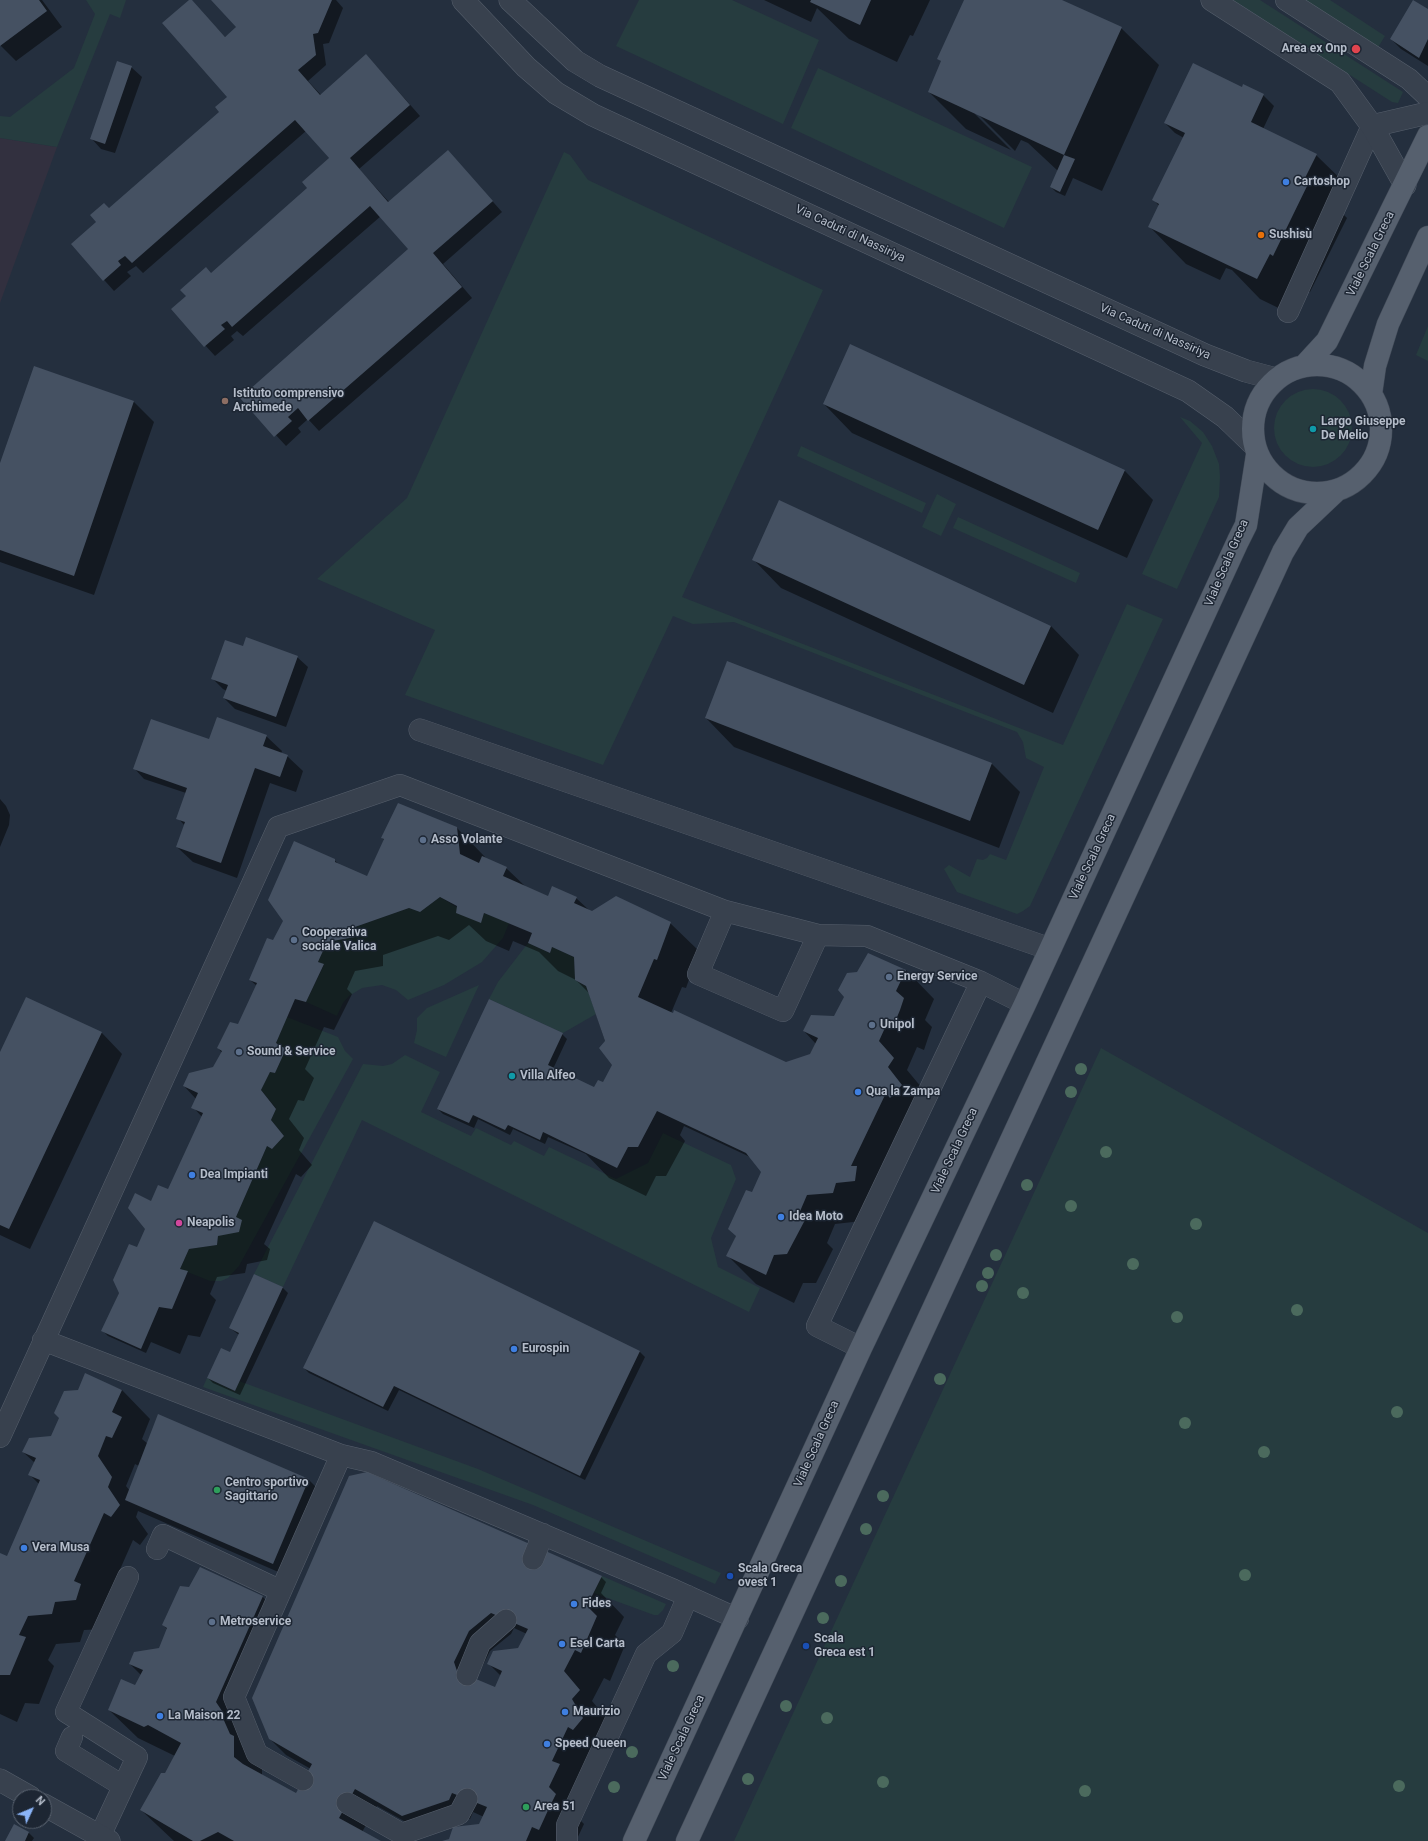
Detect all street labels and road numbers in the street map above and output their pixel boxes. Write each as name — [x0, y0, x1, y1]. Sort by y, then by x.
street label: Via Caduti di Nassiriya — [793, 202, 907, 266]
street label: Viale Scala Greca — [1344, 209, 1398, 299]
street label: Via Caduti di Nassiriya — [1097, 301, 1213, 363]
street label: Viale Scala Greca — [1202, 517, 1252, 609]
street label: Viale Scala Greca — [1067, 812, 1119, 902]
street label: Viale Scala Greca — [929, 1106, 981, 1196]
street label: Viale Scala Greca — [792, 1399, 842, 1489]
street label: Viale Scala Greca — [656, 1693, 708, 1783]

